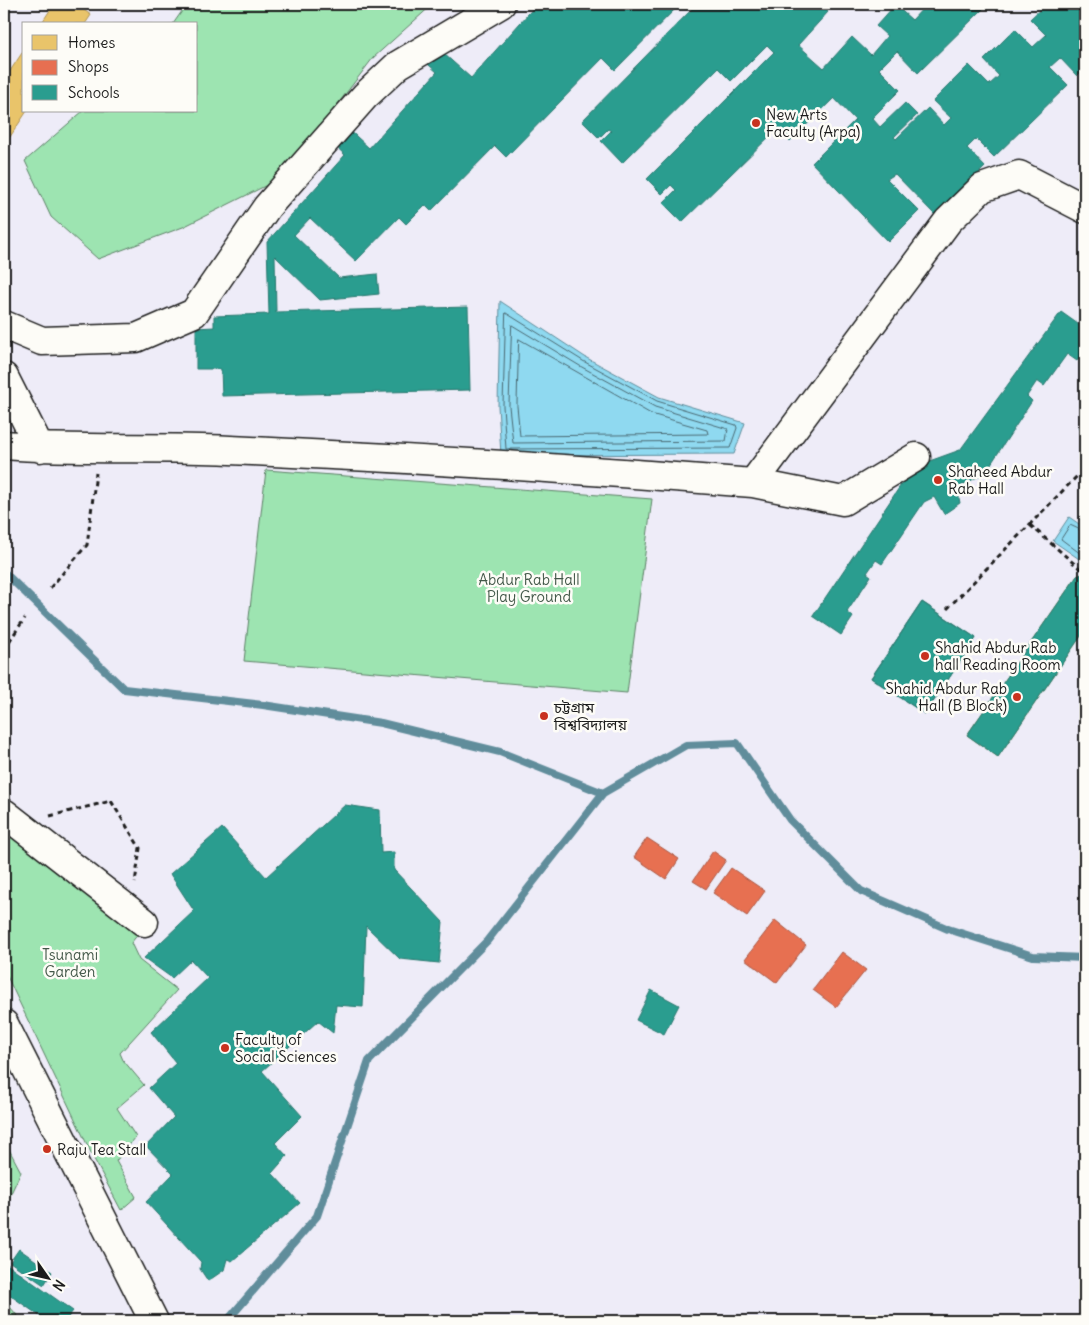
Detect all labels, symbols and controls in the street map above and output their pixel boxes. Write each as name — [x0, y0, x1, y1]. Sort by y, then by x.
legend — [22, 22, 198, 112]
text: Homes — [68, 33, 115, 52]
text: Shops — [68, 57, 109, 76]
text: Schools — [68, 83, 120, 102]
place label: New Arts Faculty (Arpa) — [766, 105, 860, 141]
marker: New Arts Faculty (Arpa) — [750, 117, 762, 129]
place label: Shaheed Abdur Rab Hall — [948, 462, 1052, 498]
marker: Shaheed Abdur Rab Hall — [932, 474, 944, 486]
park label: Abdur Rab Hall Play Ground — [478, 570, 580, 606]
place label: Shahid Abdur Rab hall Reading Room — [935, 638, 1061, 674]
marker: Shahid Abdur Rab hall Reading Room — [919, 650, 931, 662]
place label: Shahid Abdur Rab Hall (B Block) — [886, 679, 1007, 715]
marker: Shahid Abdur Rab Hall (B Block) — [1011, 691, 1023, 703]
place label: চট্টগ্রাম বিশ্ববিদ্যালয় — [553, 698, 627, 734]
marker: চট্টগ্রাম বিশ্ববিদ্যালয় — [538, 710, 550, 722]
park label: Tsunami Garden — [42, 945, 98, 981]
place label: Faculty of Social Sciences — [235, 1030, 337, 1066]
marker: Faculty of Social Sciences — [219, 1042, 231, 1054]
place label: Raju Tea Stall — [57, 1140, 146, 1159]
marker: Raju Tea Stall — [41, 1143, 53, 1155]
north arrow — [22, 1252, 72, 1302]
text: N — [49, 1276, 69, 1294]

